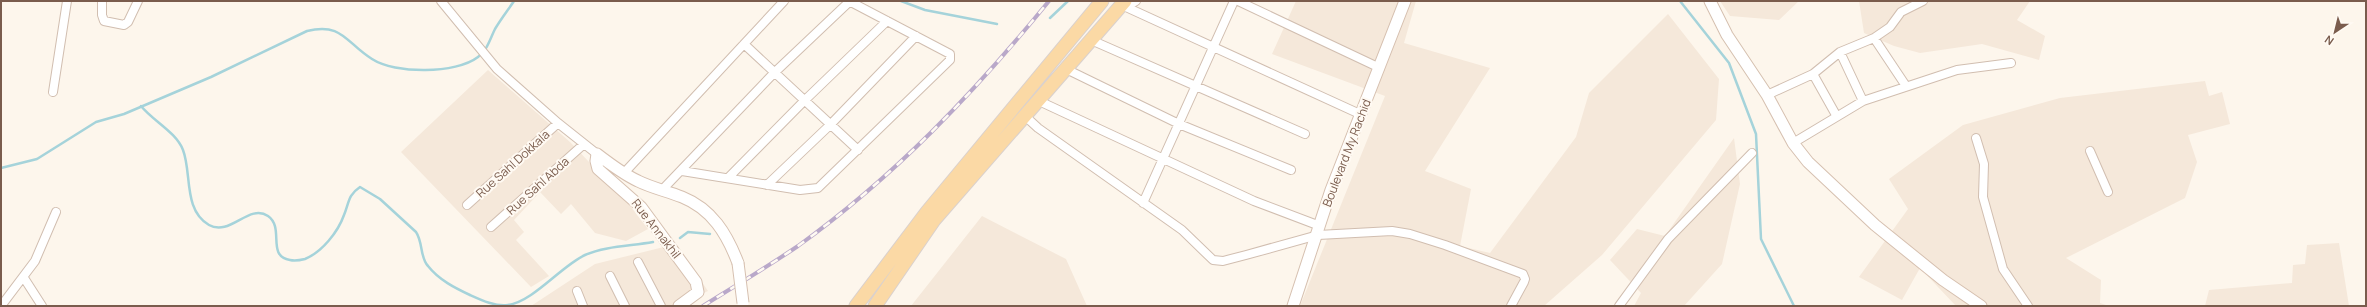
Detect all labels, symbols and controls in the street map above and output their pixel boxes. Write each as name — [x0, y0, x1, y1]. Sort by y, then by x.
north arrow — [2315, 12, 2355, 52]
text: N — [2321, 32, 2337, 49]
street label: Boulevard My Rachid — [1318, 97, 1375, 209]
street label: Rue Sahl Dokkala — [472, 126, 553, 201]
street label: Rue Sahl Abda — [503, 153, 573, 218]
street label: Rue Annakhil — [628, 195, 685, 262]

